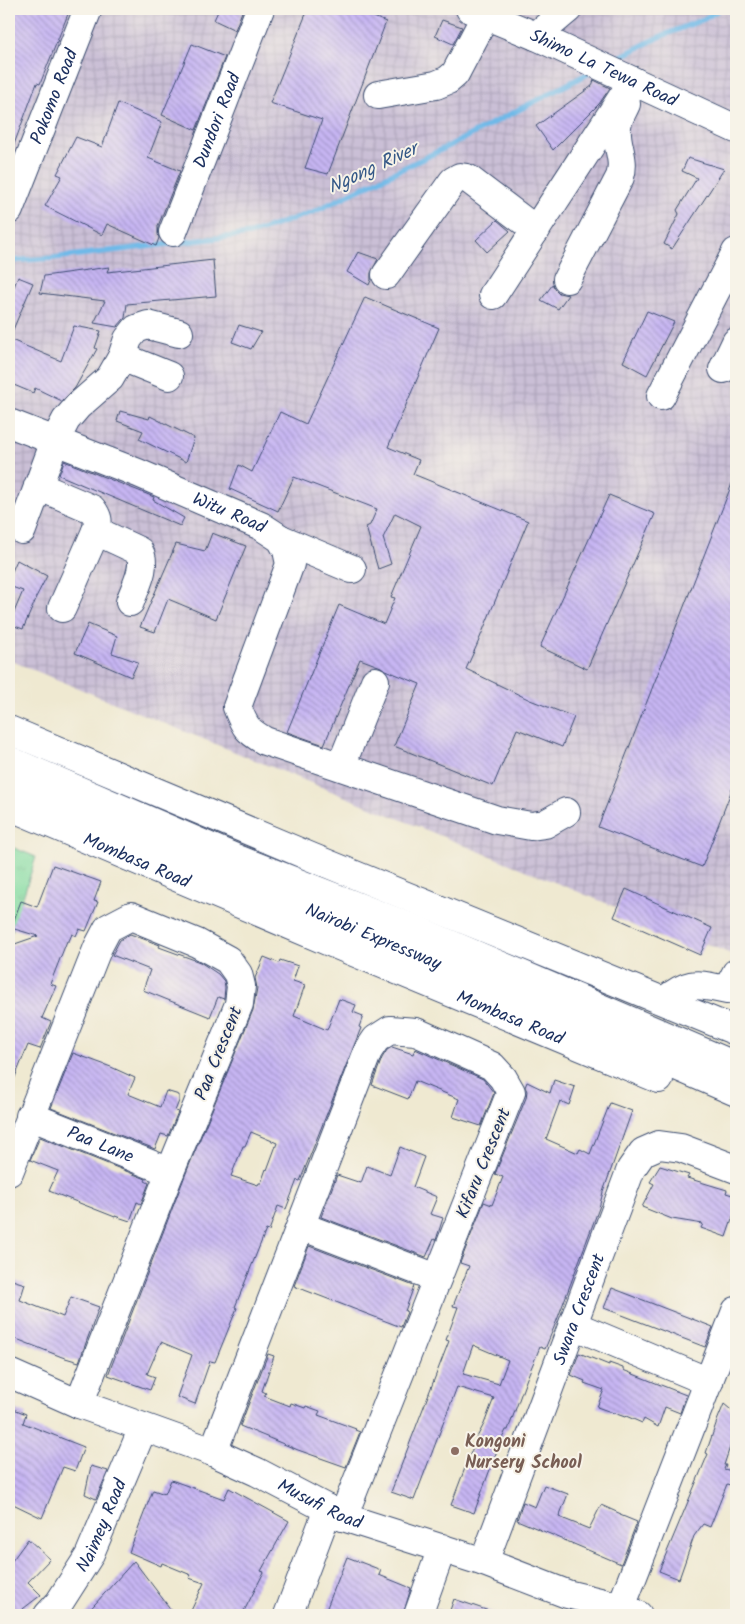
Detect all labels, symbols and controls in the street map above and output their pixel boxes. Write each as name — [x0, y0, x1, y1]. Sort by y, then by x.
street label: Shimo La Tewa Road — [525, 22, 683, 116]
street label: Pokomo Road — [23, 44, 87, 149]
street label: Dundori Road — [186, 68, 250, 173]
water label: Ngong River — [323, 133, 426, 203]
street label: Witu Road — [188, 485, 271, 543]
street label: Mombasa Road — [78, 826, 195, 898]
street label: Nairobi Expressway — [300, 896, 446, 979]
street label: Mombasa Road — [452, 983, 569, 1054]
street label: Paa Crescent — [187, 1001, 252, 1105]
street label: Kifaru Crescent — [449, 1103, 520, 1223]
street label: Paa Lane — [62, 1119, 138, 1172]
street label: Swara Crescent — [546, 1249, 614, 1370]
place label: Kongoni Nursery School — [465, 1428, 582, 1478]
marker: Kongoni Nursery School — [449, 1445, 461, 1457]
street label: Musufi Road — [272, 1472, 367, 1539]
street label: Naimey Road — [69, 1474, 136, 1579]

